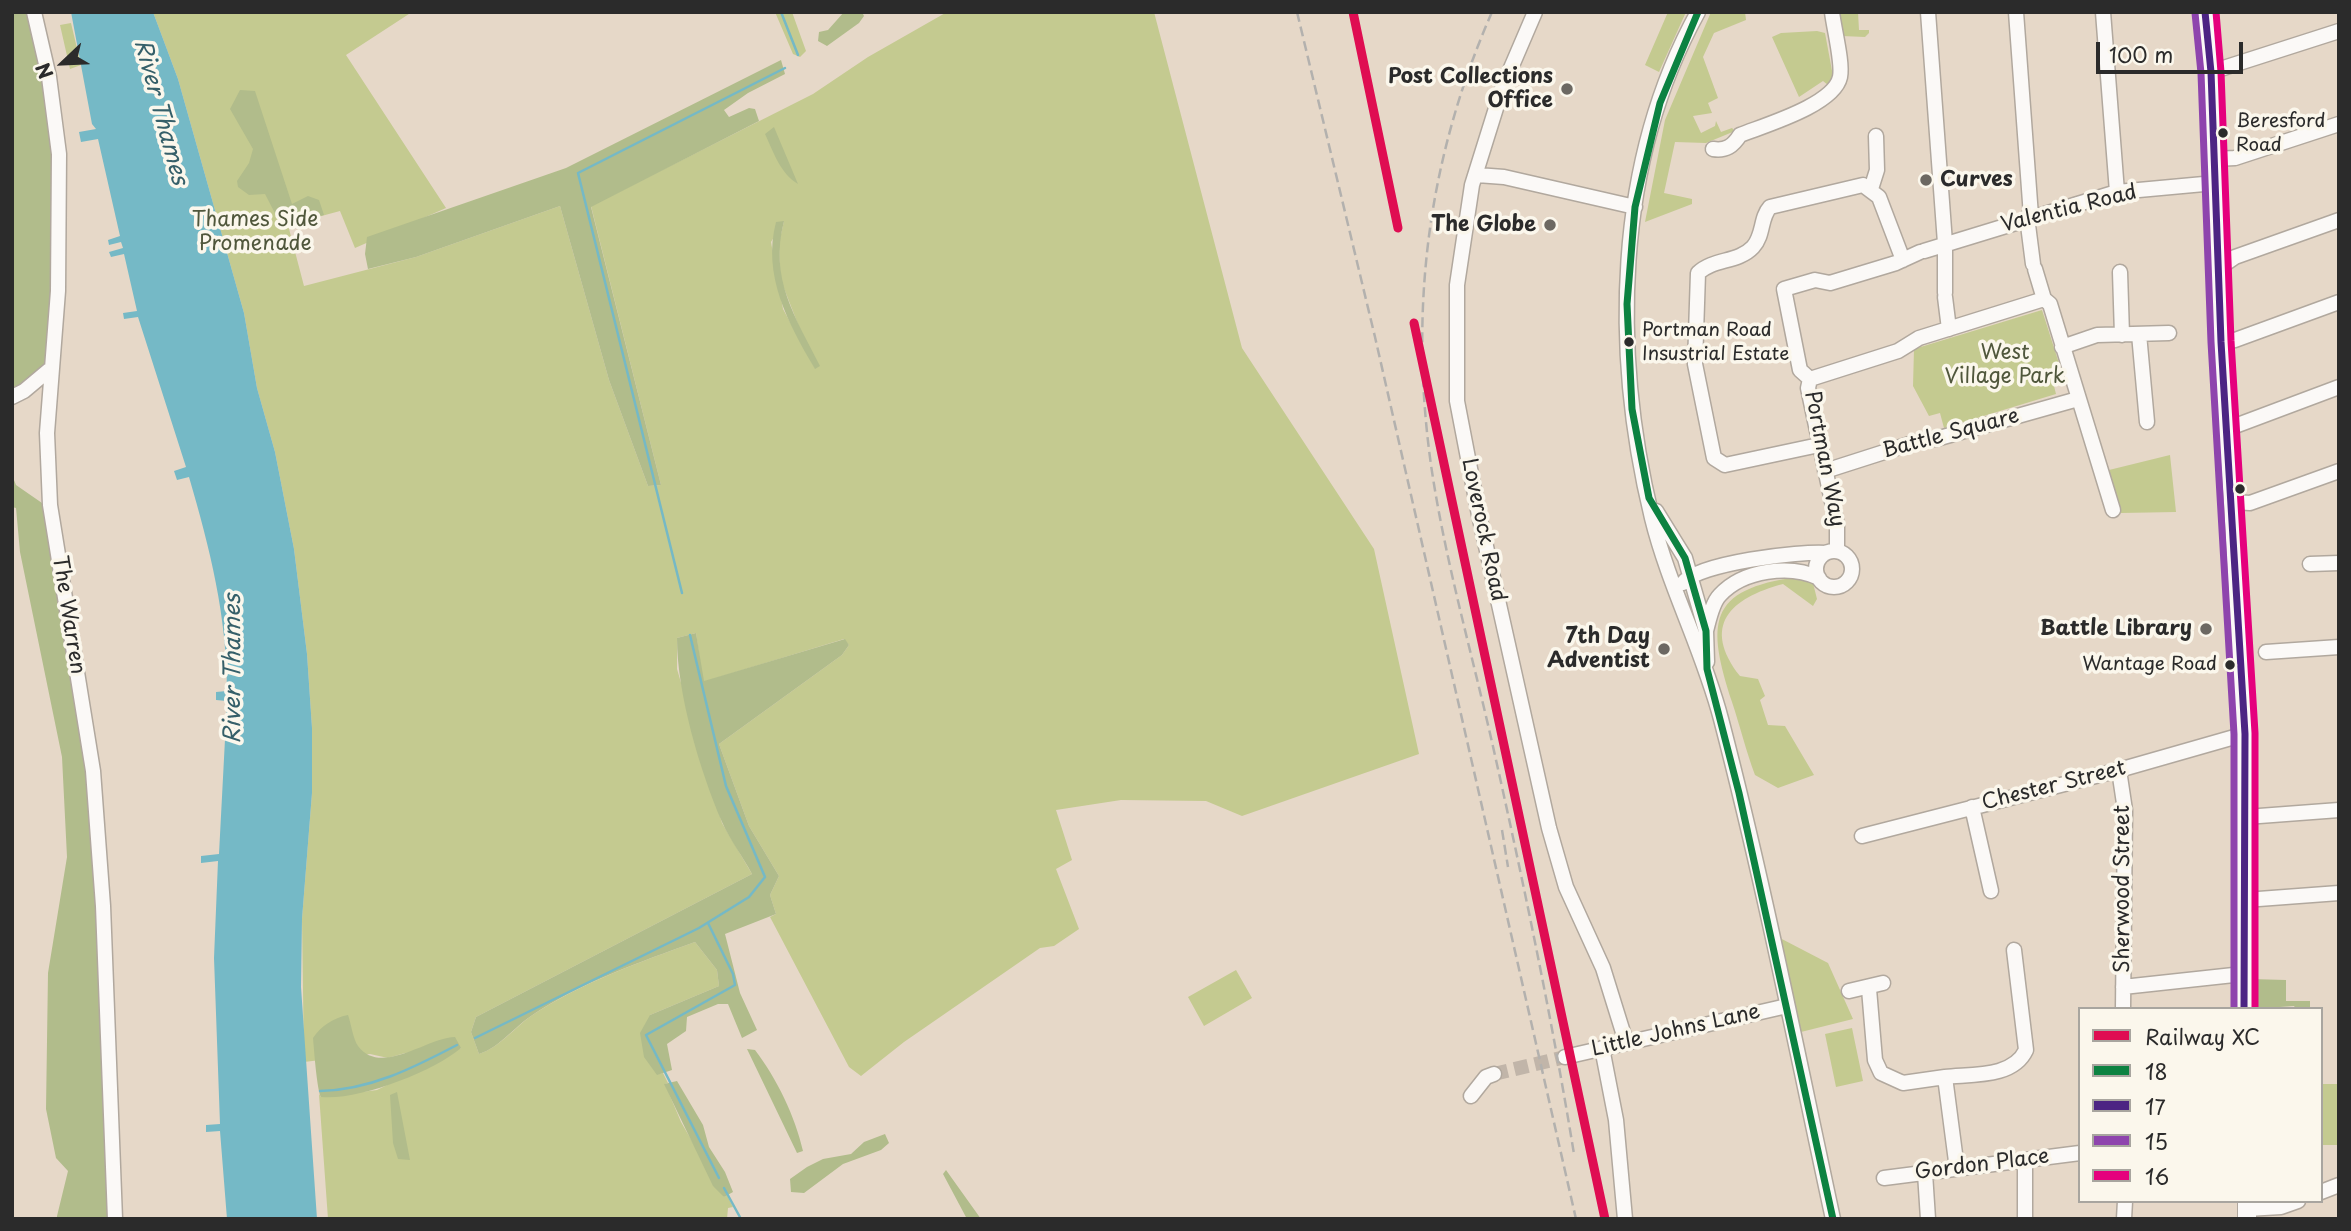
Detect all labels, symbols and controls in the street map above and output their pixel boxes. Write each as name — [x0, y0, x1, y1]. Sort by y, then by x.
north arrow — [28, 28, 98, 98]
scale bar — [2099, 28, 2246, 72]
water label: River Thames — [127, 36, 193, 188]
text: 100 m — [2109, 38, 2173, 70]
text: N — [28, 59, 59, 84]
place label: Post Collections Office — [1388, 64, 1553, 114]
marker: Post Collections Office — [1559, 81, 1575, 97]
place label: Beresford Road — [2236, 111, 2326, 155]
marker: Beresford Road — [2216, 126, 2230, 140]
place label: Curves — [1940, 167, 2013, 193]
marker: Curves — [1918, 172, 1934, 188]
street label: Valentia Road — [1998, 180, 2140, 238]
park label: Thames Side Promenade — [192, 207, 318, 257]
place label: The Globe — [1431, 212, 1536, 238]
marker: The Globe — [1542, 217, 1558, 233]
place label: Portman Road Insustrial Estate — [1642, 320, 1789, 364]
marker: Portman Road Insustrial Estate — [1622, 335, 1636, 349]
park label: West Village Park — [1944, 340, 2066, 390]
street label: Portman Way — [1798, 389, 1850, 529]
street label: Battle Square — [1880, 404, 2022, 464]
street label: Loverock Road — [1455, 456, 1511, 604]
unlabelled marker — [2233, 482, 2247, 496]
street label: The Warren — [46, 554, 90, 676]
water label: River Thames — [220, 594, 248, 744]
place label: Battle Library — [2040, 616, 2192, 642]
marker: Battle Library — [2198, 621, 2214, 637]
place label: 7th Day Adventist — [1547, 624, 1650, 674]
marker: 7th Day Adventist — [1656, 641, 1672, 657]
place label: Wantage Road — [2082, 654, 2217, 676]
marker: Wantage Road — [2223, 658, 2237, 672]
street label: Chester Street — [1979, 756, 2129, 816]
street label: Sherwood Street — [2110, 805, 2136, 973]
street label: Little Johns Lane — [1589, 999, 1763, 1063]
legend — [2078, 1007, 2323, 1203]
text: Railway XC — [2145, 1020, 2260, 1052]
text: 18 — [2145, 1055, 2168, 1087]
text: 17 — [2145, 1090, 2166, 1122]
text: 15 — [2145, 1125, 2168, 1157]
street label: Gordon Place — [1913, 1144, 2051, 1186]
text: 16 — [2145, 1160, 2169, 1192]

